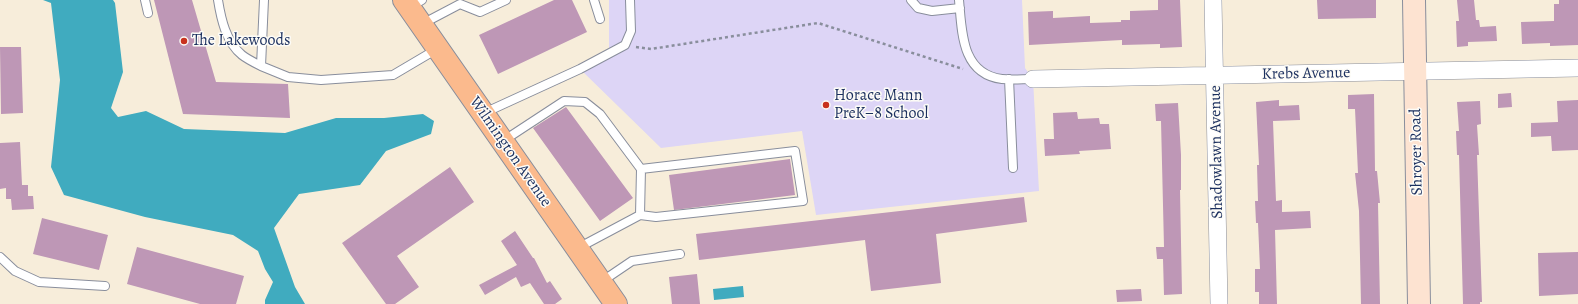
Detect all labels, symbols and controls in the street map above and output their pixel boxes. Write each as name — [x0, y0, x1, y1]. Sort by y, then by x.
place label: The Lakewoods — [192, 31, 291, 51]
marker: The Lakewoods — [179, 36, 189, 46]
street label: Krebs Avenue — [1262, 64, 1350, 84]
street label: Shadowlawn Avenue — [1206, 85, 1228, 219]
place label: Horace Mann PreK–8 School — [834, 86, 928, 124]
street label: Wilmington Avenue — [465, 93, 555, 211]
marker: Horace Mann PreK–8 School — [821, 100, 831, 110]
street label: Shroyer Road — [1407, 108, 1427, 196]

